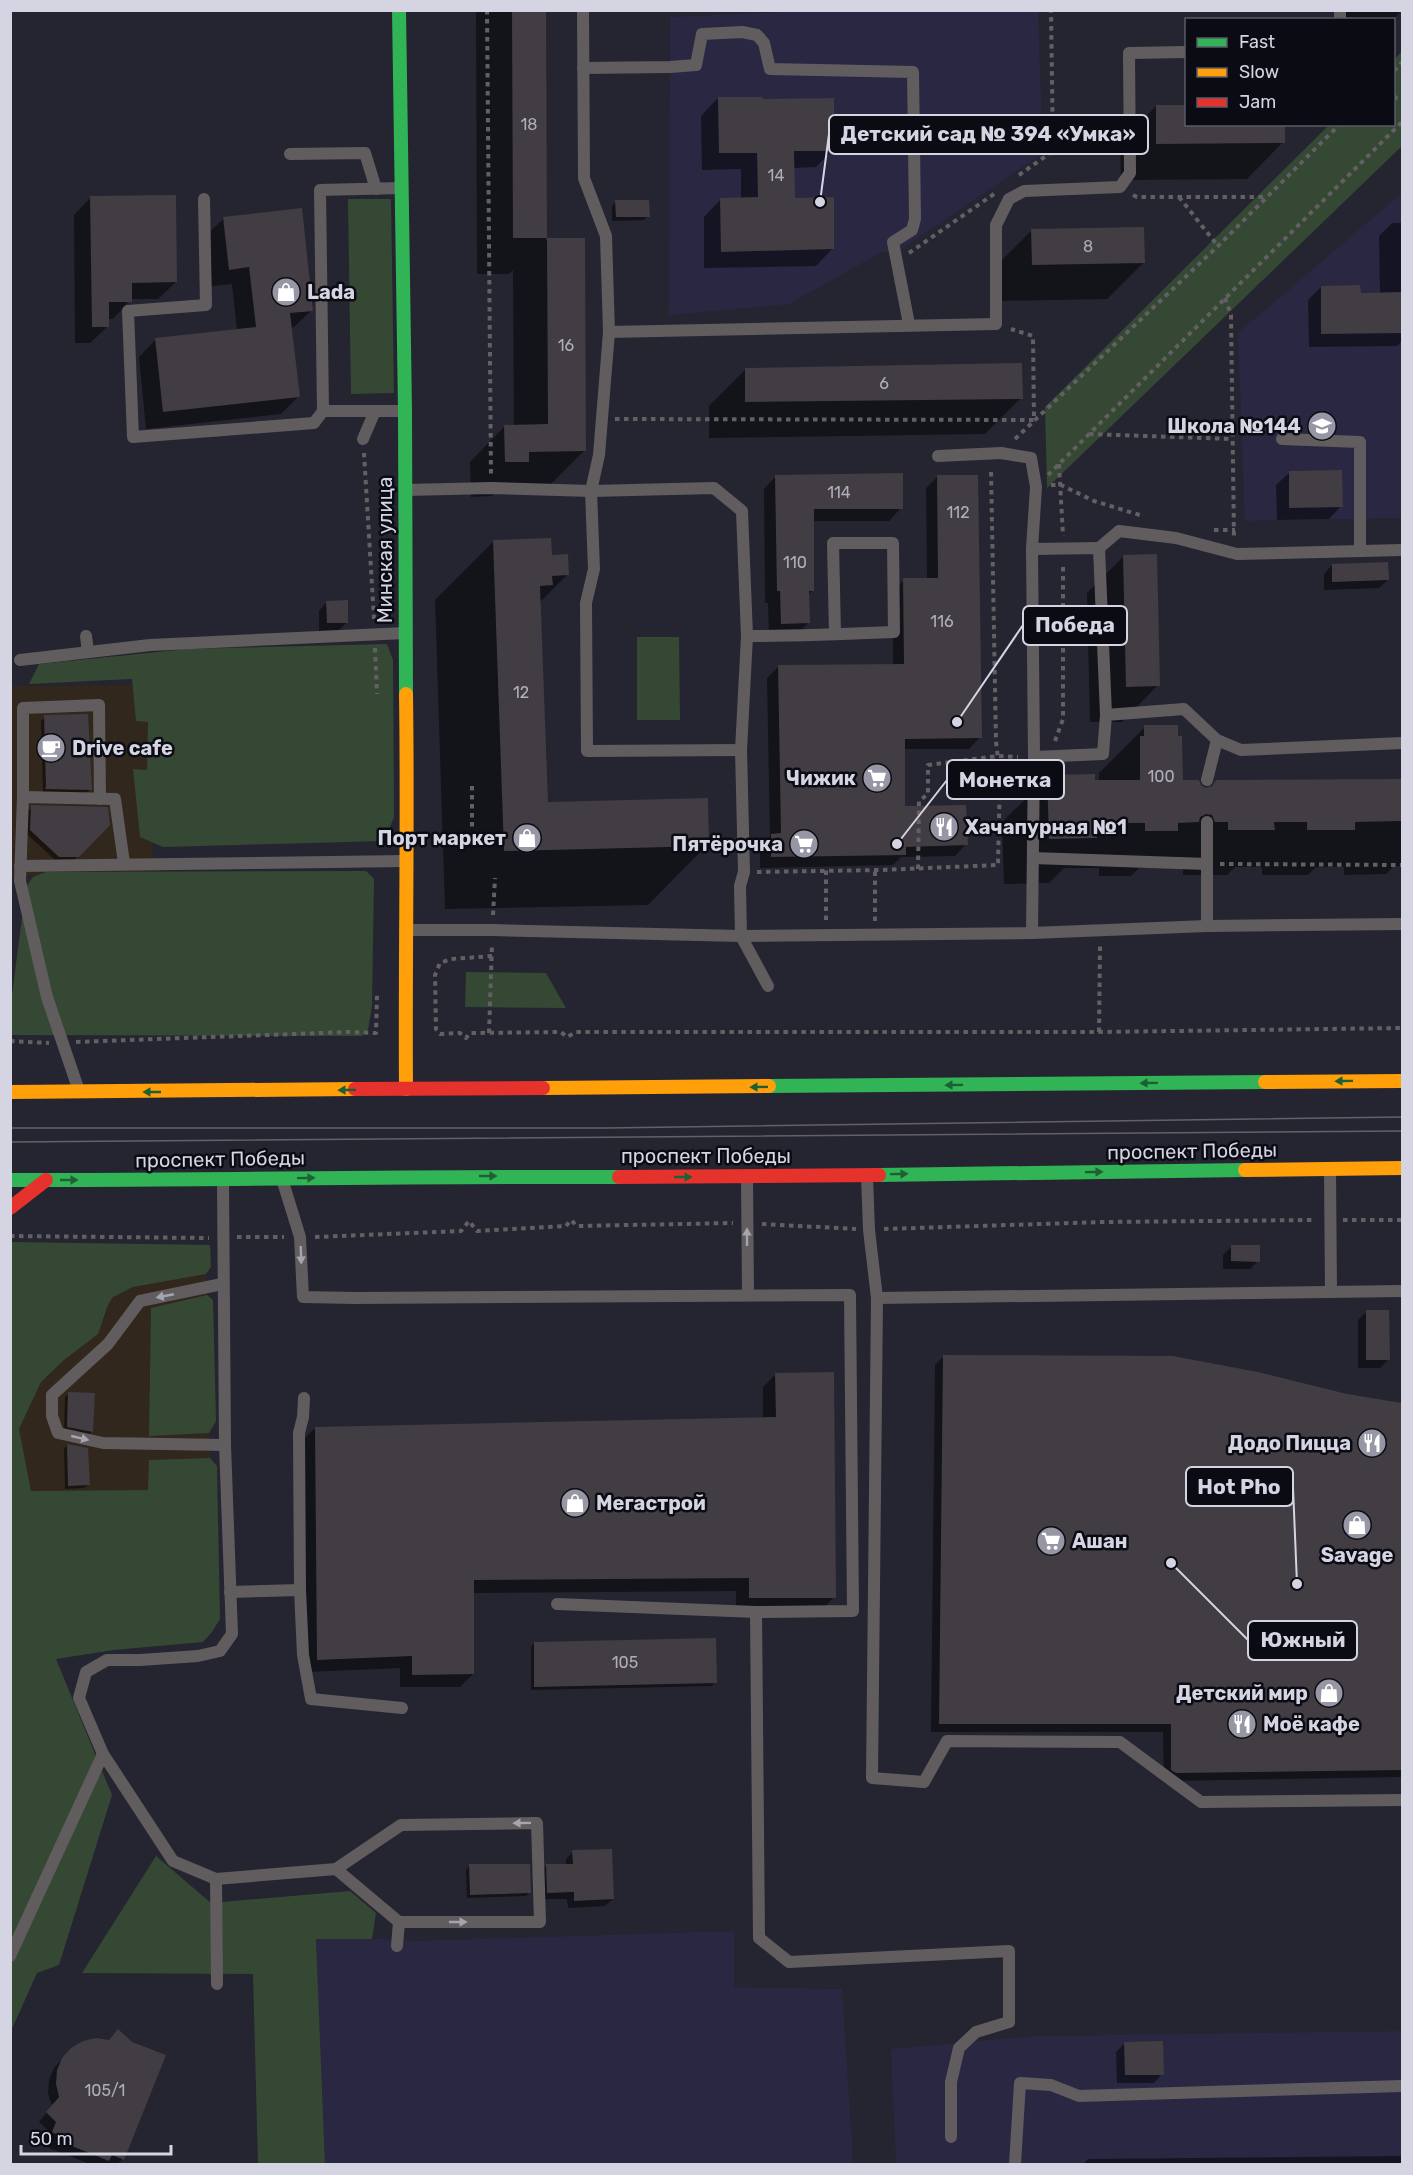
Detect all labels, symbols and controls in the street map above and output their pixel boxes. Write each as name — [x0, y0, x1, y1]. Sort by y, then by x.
legend — [1185, 18, 1395, 126]
text: Fast — [1239, 31, 1275, 53]
text: Slow — [1239, 61, 1279, 83]
text: Jam — [1239, 91, 1276, 113]
house number: 18 — [520, 115, 538, 134]
callout: Детский сад № 394 «Умка» — [829, 115, 1148, 154]
text: Детский сад № 394 «Умка» — [840, 121, 1136, 146]
house number: 14 — [768, 166, 784, 185]
house number: 8 — [1083, 237, 1093, 256]
shop icon: Lada — [270, 276, 302, 308]
place label: Lada — [307, 280, 355, 304]
house number: 16 — [558, 336, 575, 355]
house number: 6 — [879, 374, 889, 393]
school or university icon: Школа №144 — [1306, 410, 1338, 442]
place label: Школа №144 — [1167, 414, 1301, 438]
street label: Минская улица — [373, 477, 397, 623]
house number: 114 — [827, 483, 851, 502]
house number: 112 — [946, 503, 970, 522]
house number: 110 — [783, 553, 807, 572]
callout: Победа — [1023, 606, 1127, 645]
house number: 116 — [930, 612, 954, 631]
text: Победа — [1035, 612, 1115, 637]
house number: 12 — [513, 683, 529, 702]
cafe icon: Drive cafe — [35, 732, 67, 764]
place label: Drive cafe — [72, 736, 173, 760]
callout: Монетка — [947, 760, 1064, 799]
supermarket icon: Чижик — [861, 762, 893, 794]
place label: Чижик — [786, 766, 856, 790]
text: Монетка — [959, 767, 1051, 792]
house number: 100 — [1147, 767, 1175, 786]
restaurant icon: Хачапурная №1 — [928, 811, 960, 843]
place label: Хачапурная №1 — [965, 815, 1127, 839]
shop icon: Порт маркет — [511, 822, 543, 854]
place label: Порт маркет — [378, 826, 506, 850]
supermarket icon: Пятёрочка — [788, 828, 820, 860]
place label: Пятёрочка — [672, 832, 783, 856]
one-way arrow — [1335, 1076, 1354, 1086]
one-way arrow — [1140, 1078, 1159, 1088]
one-way arrow — [945, 1080, 964, 1090]
one-way arrow — [750, 1082, 769, 1092]
one-way arrow — [338, 1085, 357, 1094]
one-way arrow — [143, 1087, 162, 1097]
street label: проспект Победы — [1107, 1138, 1277, 1164]
street label: проспект Победы — [621, 1144, 791, 1168]
street label: проспект Победы — [135, 1146, 305, 1172]
one-way arrow — [1084, 1167, 1103, 1176]
one-way arrow — [889, 1169, 908, 1179]
one-way arrow — [478, 1171, 497, 1181]
one-way arrow — [673, 1172, 692, 1182]
one-way arrow — [296, 1173, 315, 1182]
one-way arrow — [59, 1175, 78, 1185]
one-way arrow — [743, 1227, 752, 1246]
one-way arrow — [296, 1245, 306, 1264]
one-way arrow — [155, 1292, 174, 1301]
restaurant icon: Додо Пицца — [1356, 1427, 1388, 1459]
place label: Додо Пицца — [1228, 1431, 1351, 1455]
one-way arrow — [71, 1433, 89, 1443]
callout: Hot Pho — [1186, 1467, 1293, 1506]
text: Hot Pho — [1197, 1474, 1281, 1499]
shop icon: Мегастрой — [559, 1487, 591, 1519]
place label: Мегастрой — [596, 1491, 706, 1515]
shop icon: Savage — [1341, 1509, 1373, 1541]
supermarket icon: Ашан — [1035, 1525, 1067, 1557]
place label: Ашан — [1072, 1529, 1127, 1553]
place label: Savage — [1321, 1543, 1393, 1567]
callout: Южный — [1248, 1621, 1357, 1660]
text: Южный — [1260, 1627, 1346, 1652]
house number: 105 — [612, 1653, 638, 1672]
shop icon: Детский мир — [1313, 1677, 1345, 1709]
place label: Детский мир — [1176, 1681, 1308, 1705]
restaurant icon: Моё кафе — [1226, 1708, 1258, 1740]
place label: Моё кафе — [1263, 1712, 1360, 1736]
one-way arrow — [513, 1819, 532, 1828]
one-way arrow — [448, 1917, 467, 1927]
house number: 105/1 — [85, 2081, 125, 2100]
scale bar — [21, 2118, 171, 2156]
text: 50 m — [30, 2128, 73, 2150]

